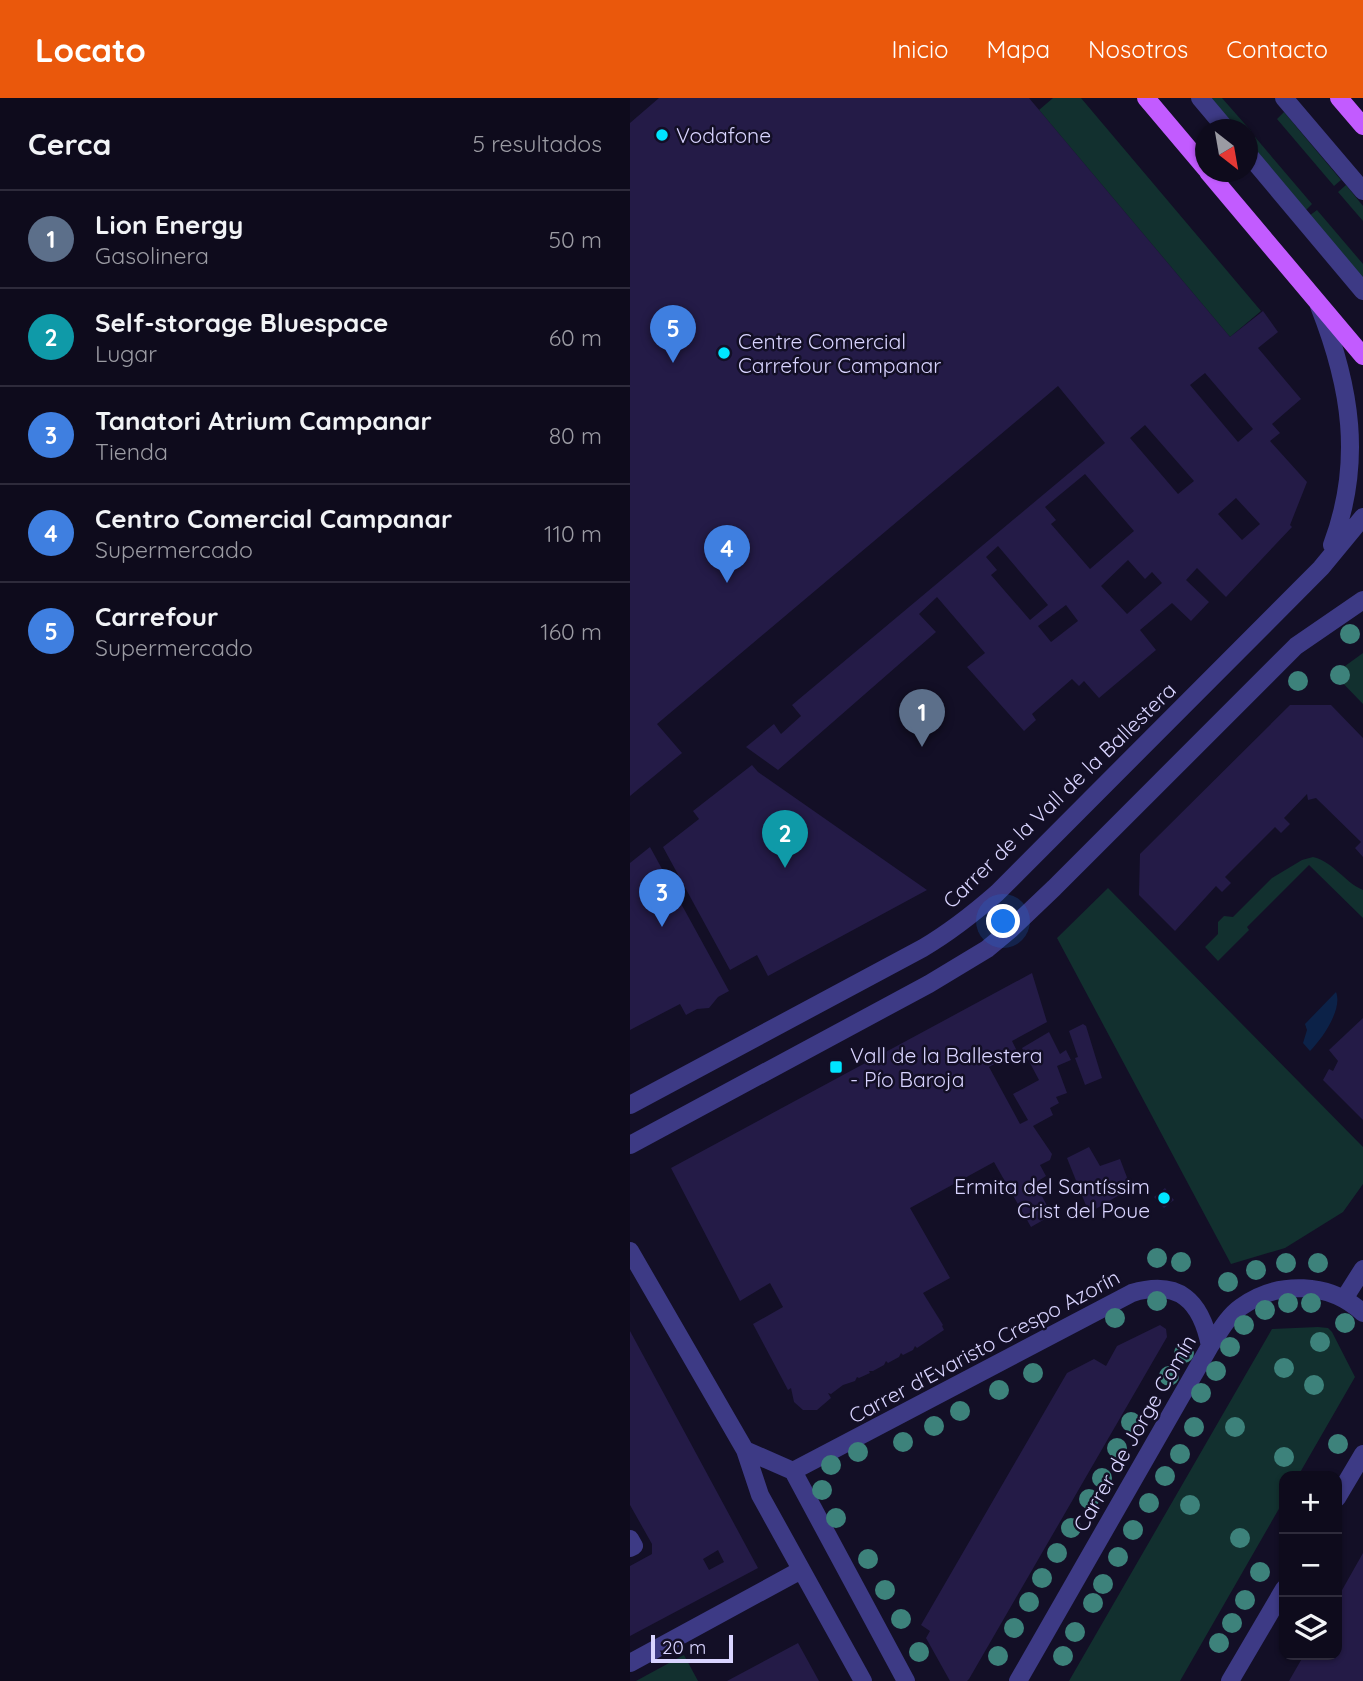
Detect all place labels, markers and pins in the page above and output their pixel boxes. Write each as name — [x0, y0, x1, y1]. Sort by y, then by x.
place label: Vodafone — [676, 122, 771, 148]
marker: Vodafone — [654, 127, 670, 143]
pin: 5 — [650, 305, 696, 363]
place label: Centre Comercial Carrefour Campanar — [738, 328, 941, 378]
marker: Centre Comercial Carrefour Campanar — [716, 345, 732, 361]
pin: 4 — [704, 525, 750, 583]
pin: 1 — [899, 689, 945, 747]
pin: 2 — [762, 810, 808, 868]
pin: 3 — [639, 869, 685, 927]
place label: Vall de la Ballestera - Pío Baroja — [850, 1042, 1042, 1092]
marker: Vall de la Ballestera - Pío Baroja — [828, 1059, 844, 1075]
place label: Ermita del Santíssim Crist del Poue — [954, 1173, 1150, 1223]
marker: Ermita del Santíssim Crist del Poue — [1156, 1190, 1172, 1206]

